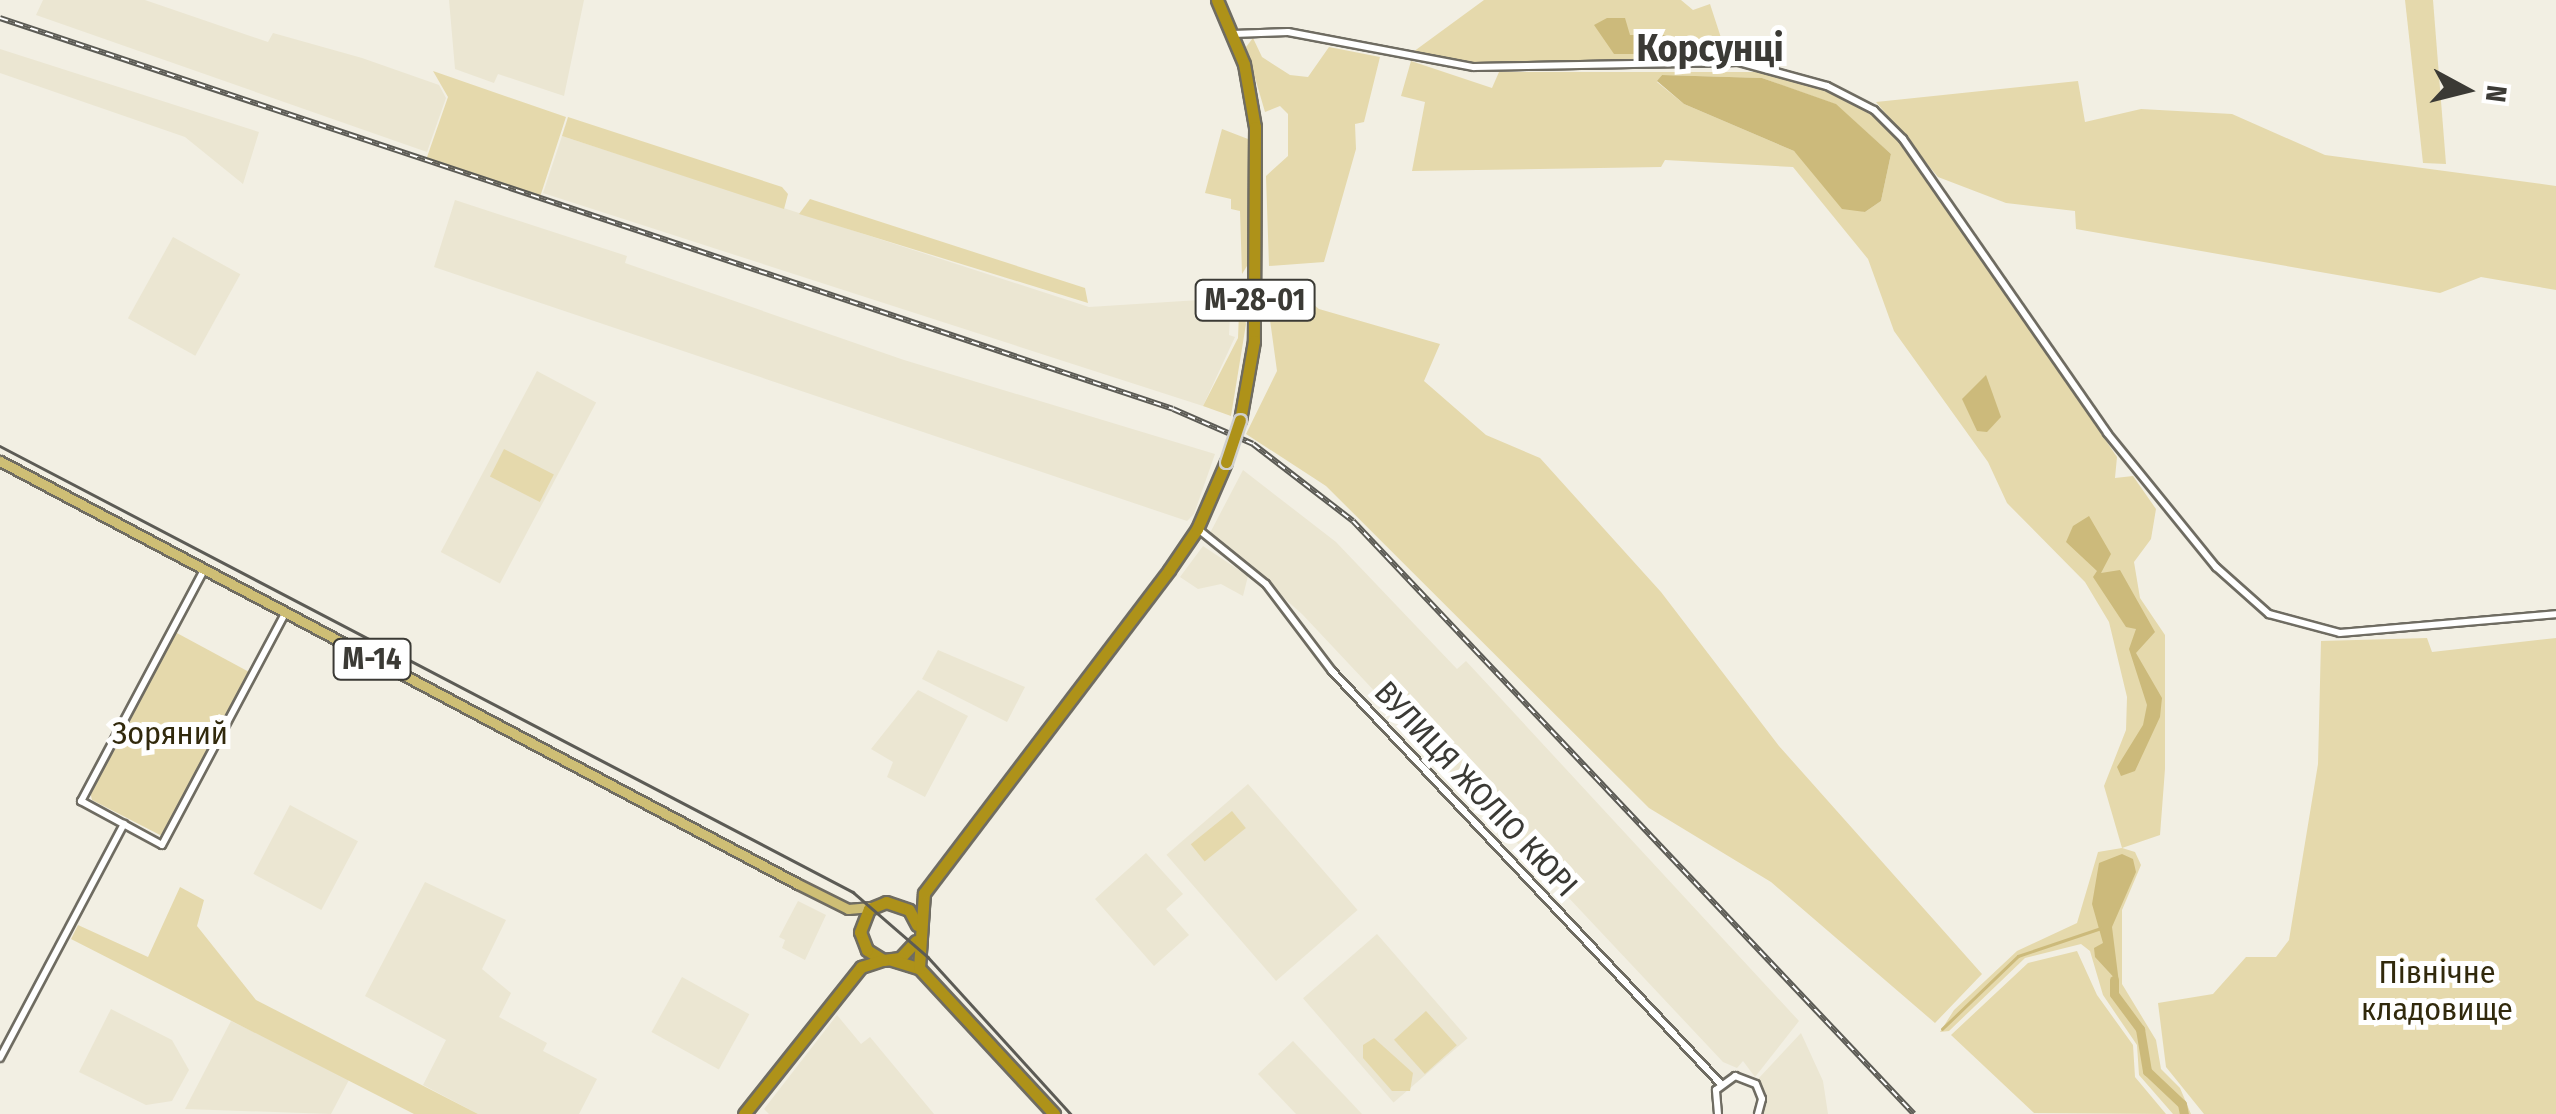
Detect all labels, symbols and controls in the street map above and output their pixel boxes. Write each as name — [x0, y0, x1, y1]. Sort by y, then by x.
district label: Корсунці — [1636, 26, 1784, 72]
north arrow — [2416, 40, 2516, 140]
text: N — [2479, 83, 2514, 104]
road number: М-28-01 — [1192, 275, 1318, 325]
road number: М-14 — [332, 634, 412, 684]
street label: ВУЛИЦЯ ЖОЛІО КЮРІ — [1366, 673, 1586, 905]
park label: Зоряний — [112, 714, 228, 752]
park label: Північне кладовище — [2361, 954, 2513, 1029]

